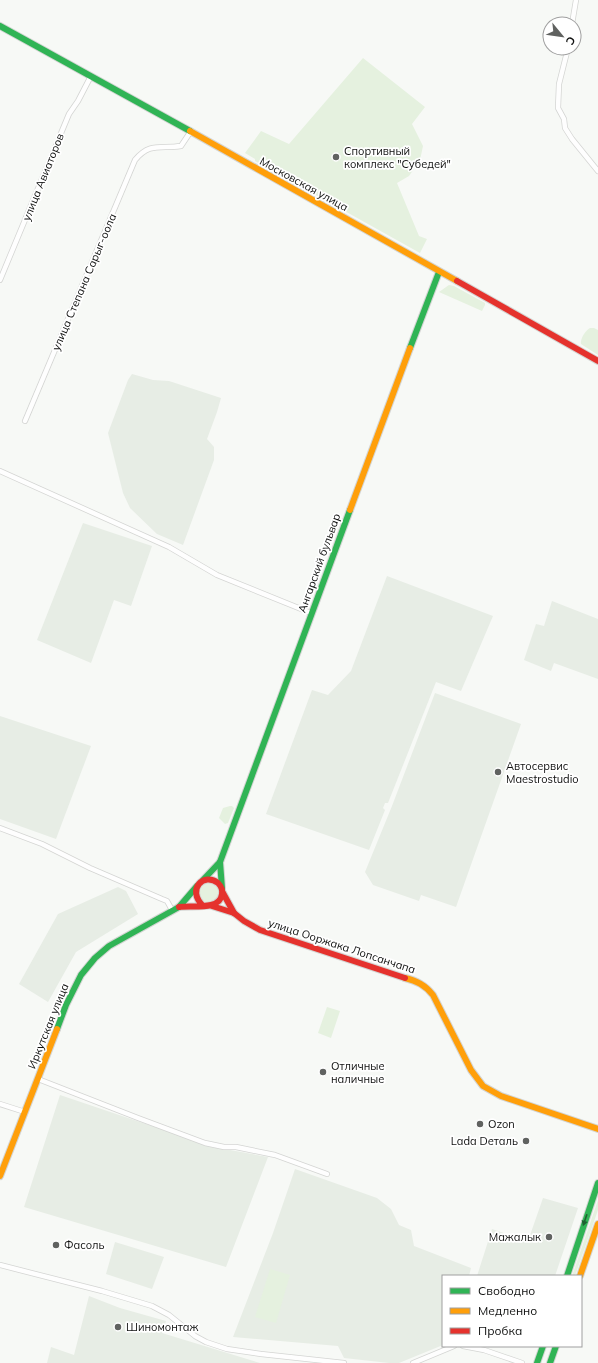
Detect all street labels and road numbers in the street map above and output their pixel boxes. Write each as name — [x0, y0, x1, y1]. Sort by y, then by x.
street label: улица Авиаторов — [19, 131, 67, 223]
street label: Московская улица — [257, 154, 351, 214]
street label: улица Степана Сарыг-оола — [49, 211, 119, 353]
street label: Ангарский бульвар — [295, 511, 344, 614]
street label: улица Ооржака Лопсанчапа — [267, 916, 417, 976]
street label: Иркутская улица — [24, 981, 72, 1071]

